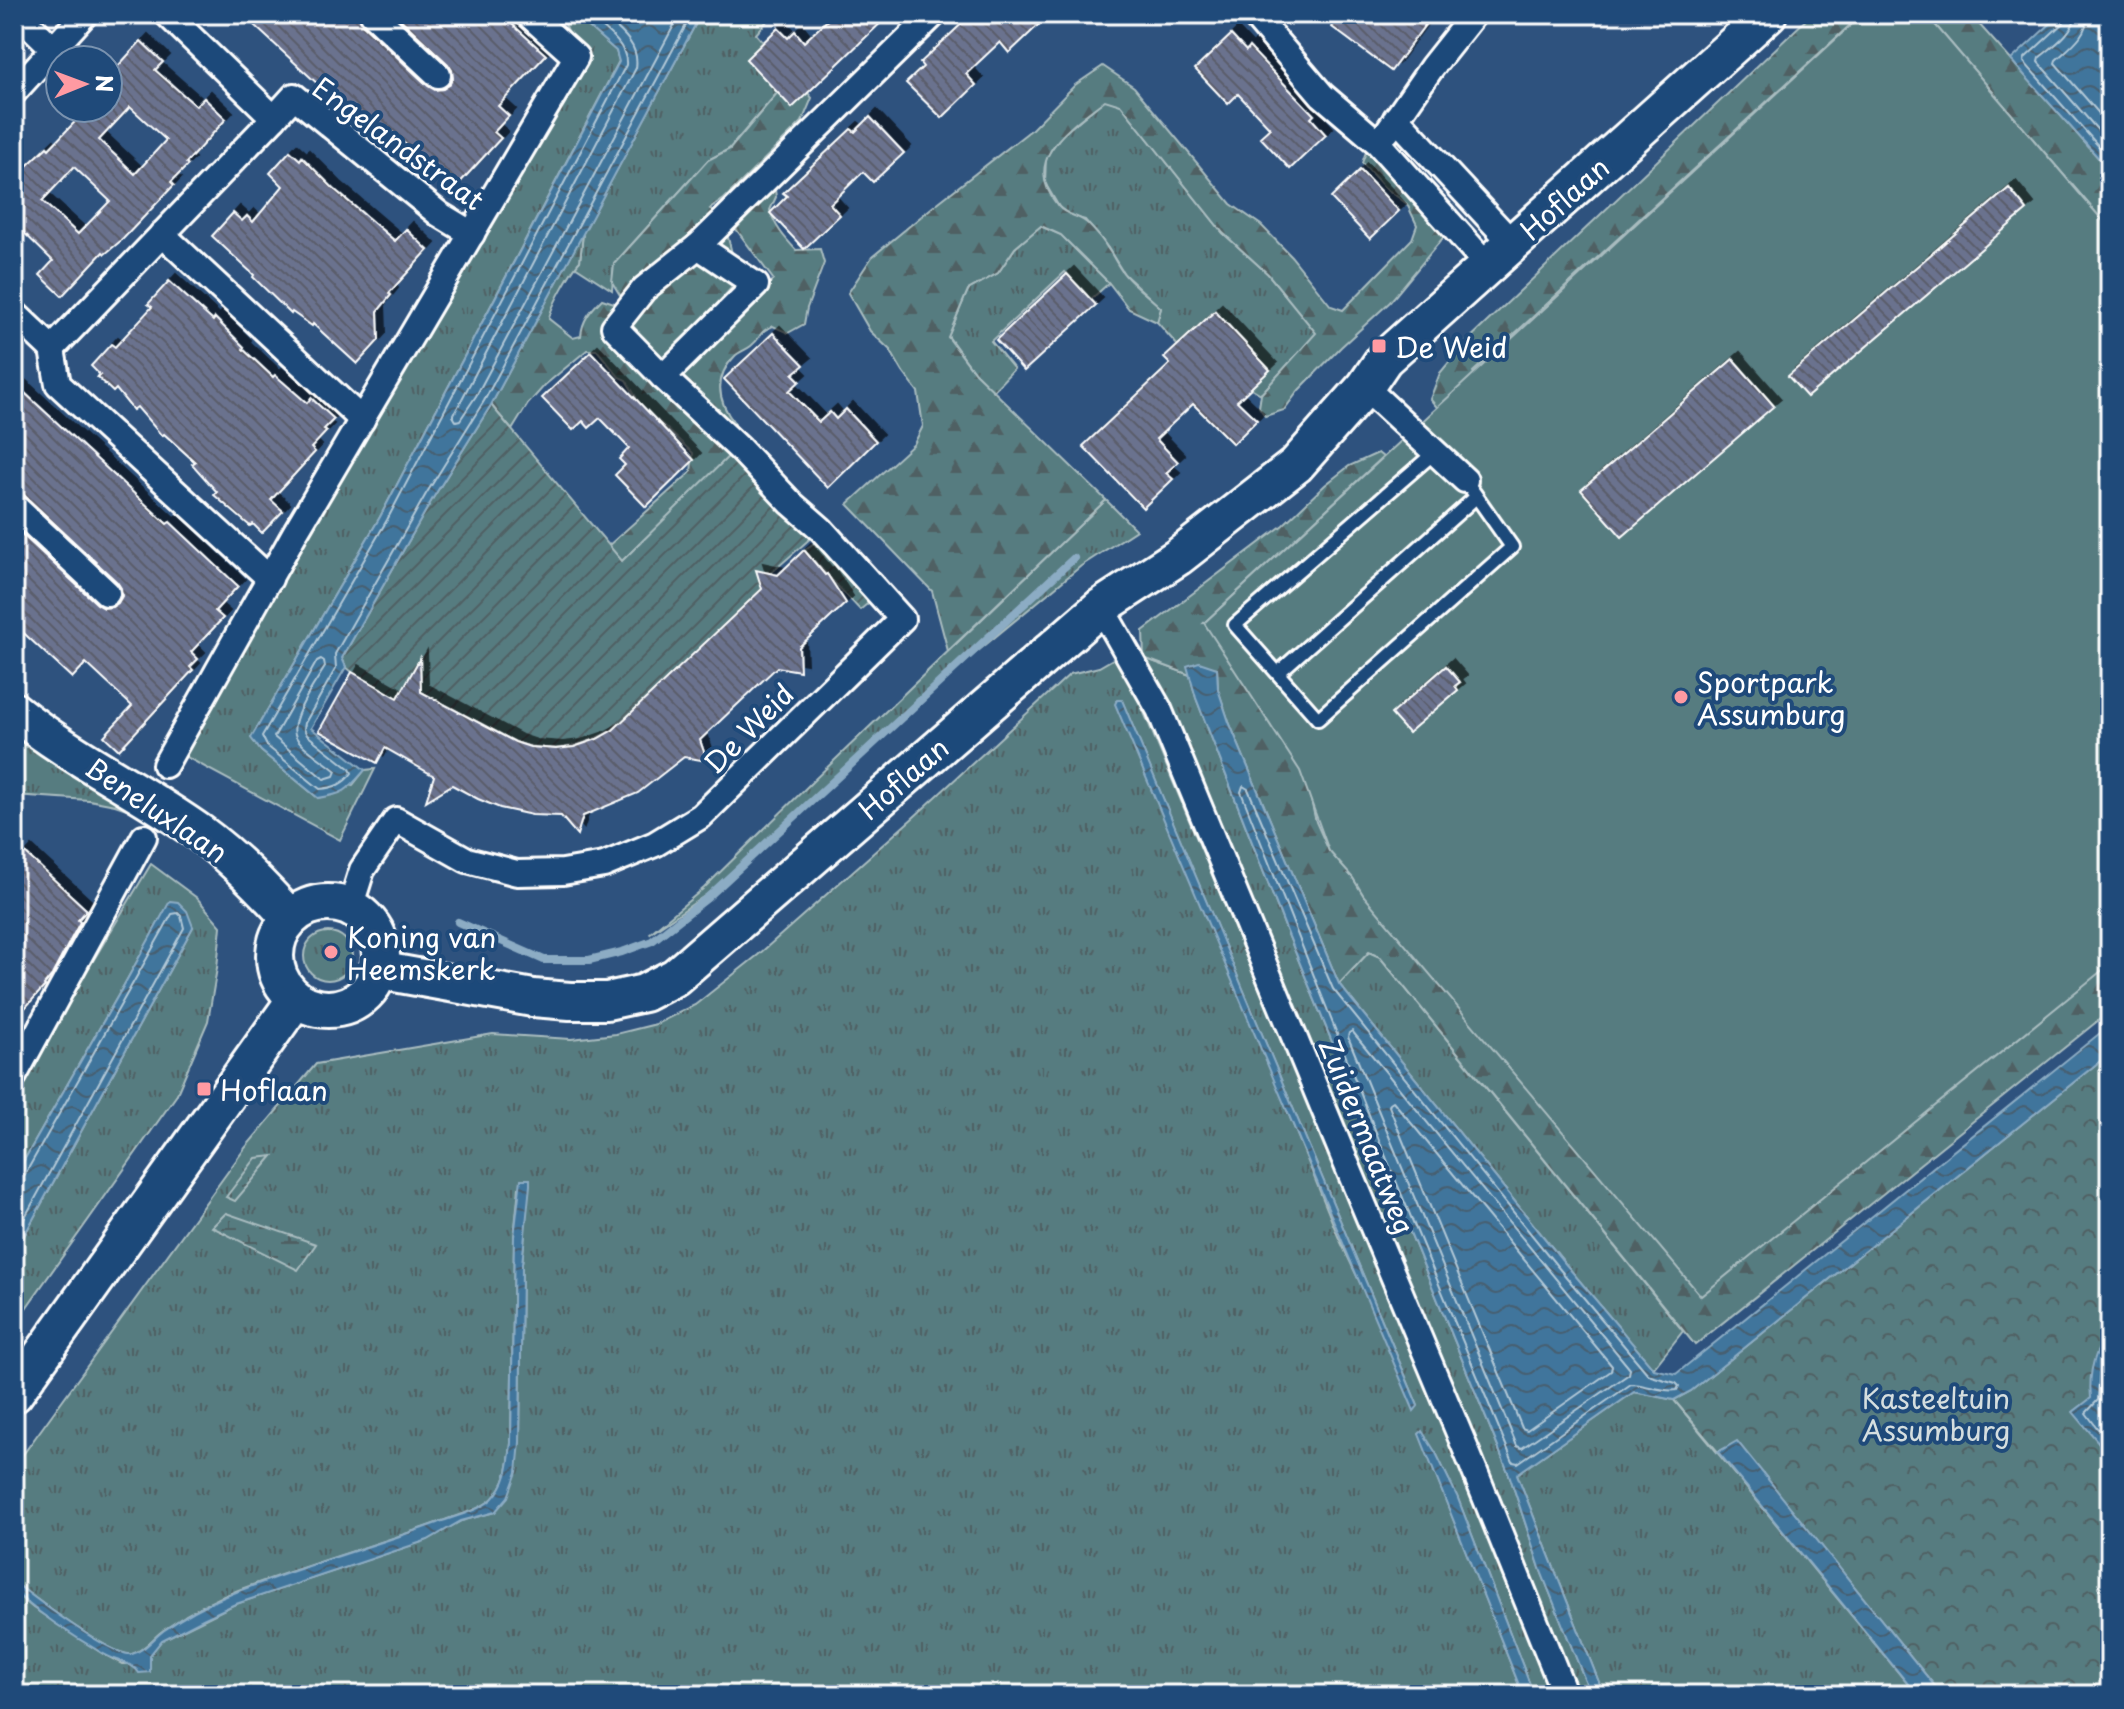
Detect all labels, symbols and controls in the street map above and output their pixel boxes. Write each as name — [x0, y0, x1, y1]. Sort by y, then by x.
north arrow — [44, 44, 124, 124]
street label: Engelandstraat — [304, 66, 494, 220]
text: N — [89, 75, 122, 93]
street label: Hoflaan — [1510, 146, 1618, 250]
place label: De Weid — [1395, 325, 1508, 368]
marker: De Weid — [1370, 337, 1388, 355]
place label: Sportpark Assumburg — [1697, 660, 1846, 735]
street label: De Weid — [693, 673, 803, 783]
marker: Sportpark Assumburg — [1672, 688, 1690, 706]
street label: Hoflaan — [848, 726, 958, 830]
street label: Beneluxlaan — [77, 745, 237, 873]
place label: Koning van Heemskerk — [347, 915, 496, 990]
marker: Koning van Heemskerk — [322, 943, 340, 961]
street label: Zuidermaatweg — [1309, 1031, 1427, 1241]
place label: Hoflaan — [220, 1068, 328, 1111]
marker: Hoflaan — [195, 1080, 213, 1098]
park label: Kasteeltuin Assumburg — [1862, 1376, 2010, 1451]

